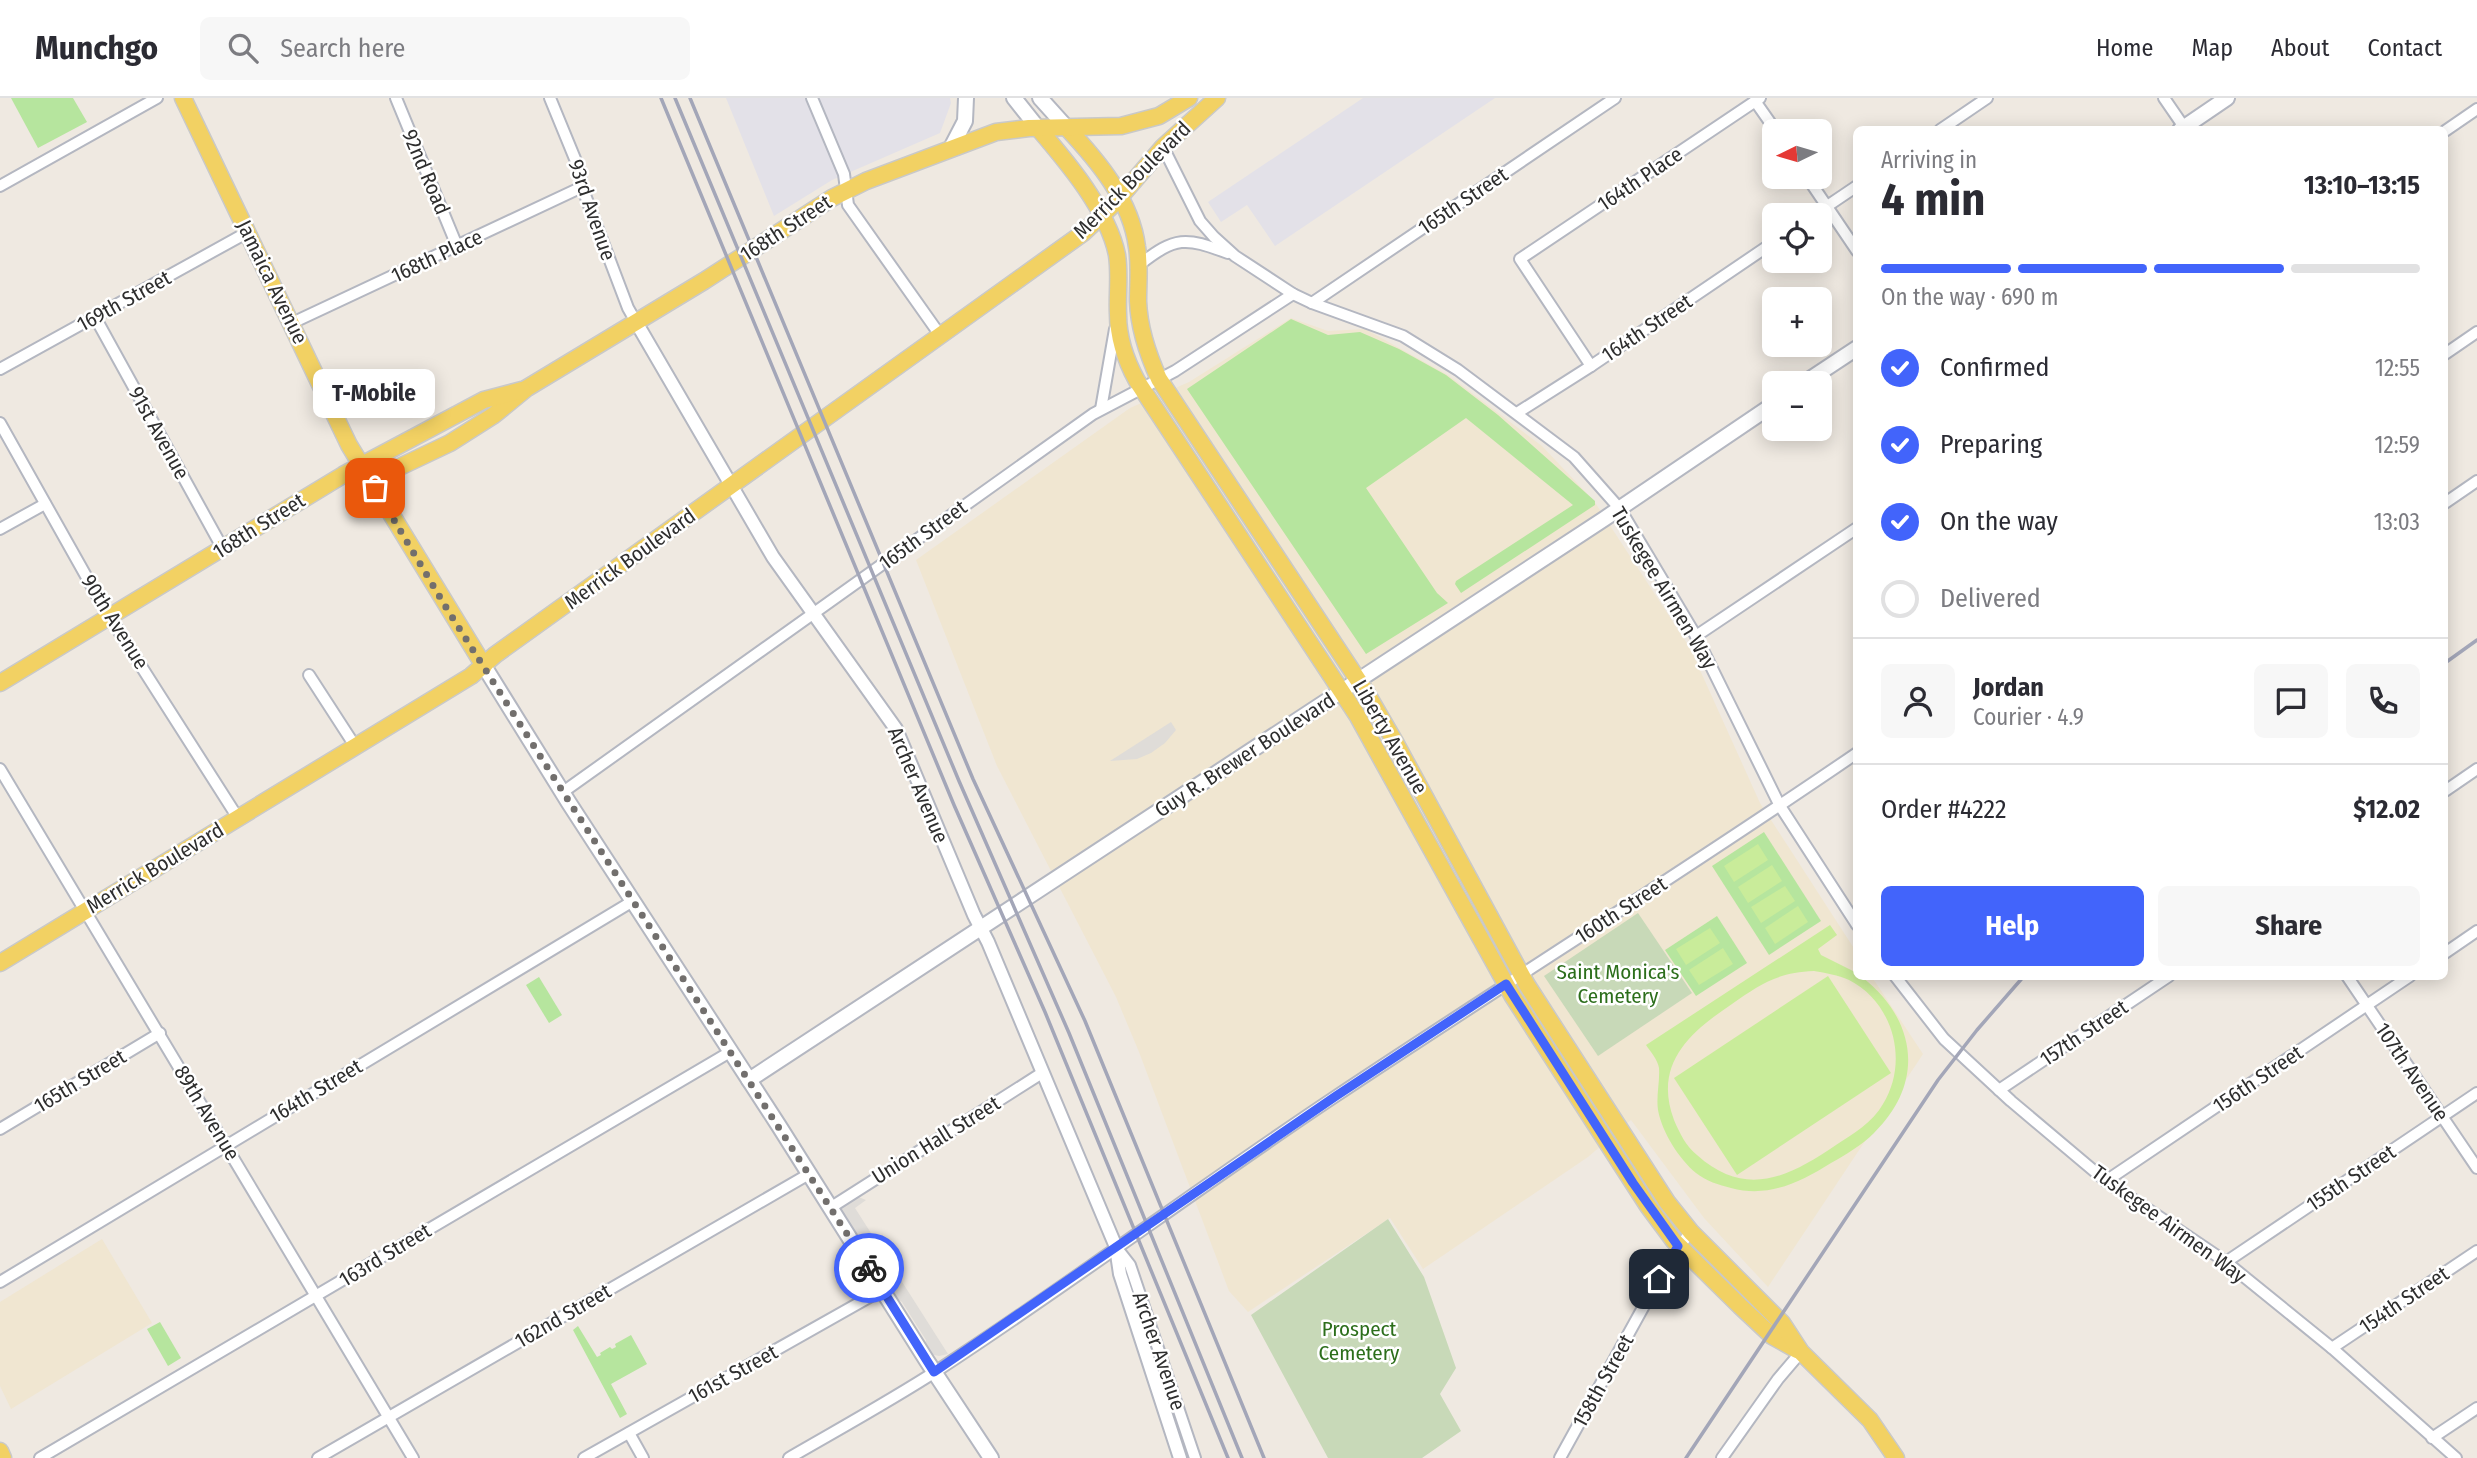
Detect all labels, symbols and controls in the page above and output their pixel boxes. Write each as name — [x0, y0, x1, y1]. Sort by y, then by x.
search box — [200, 17, 690, 80]
text: Munchgo — [35, 28, 158, 68]
icon: search — [224, 29, 262, 67]
text: Search here — [280, 33, 405, 64]
text: Home — [2096, 34, 2153, 62]
text: Map — [2191, 34, 2233, 62]
text: About — [2271, 34, 2329, 62]
text: Contact — [2367, 34, 2442, 62]
street label: Merrick Boulevard — [1068, 116, 1196, 244]
north arrow — [1762, 119, 1832, 189]
map controls — [1762, 119, 1832, 441]
street label: 92nd Road — [396, 126, 456, 218]
street label: 164th Place — [1592, 141, 1688, 217]
text: Arriving in — [1881, 146, 1977, 174]
street label: 93rd Avenue — [563, 156, 621, 264]
street label: 165th Street — [1413, 161, 1513, 240]
text: 13:10–13:15 — [2304, 170, 2420, 201]
text: 4 min — [1881, 172, 1985, 227]
street label: 168th Street — [735, 189, 837, 267]
button: locate — [1762, 203, 1832, 273]
street label: Jamaica Avenue — [231, 216, 313, 348]
street label: 168th Place — [387, 224, 487, 288]
street label: 169th Street — [73, 265, 175, 337]
text: On the way · 690 m — [1881, 283, 2058, 311]
button: + — [1762, 287, 1832, 357]
street label: 164th Street — [1597, 288, 1697, 368]
icon: check — [1881, 349, 1919, 387]
text: Confirmed — [1940, 352, 2050, 383]
text: 12:55 — [2375, 354, 2420, 382]
callout: T-Mobile — [314, 369, 436, 418]
button: − — [1762, 371, 1832, 441]
text: T-Mobile — [332, 379, 416, 407]
street label: 91st Avenue — [123, 382, 195, 484]
icon: check — [1881, 426, 1919, 464]
text: Preparing — [1940, 429, 2042, 460]
text: 12:59 — [2375, 431, 2420, 459]
pin — [345, 458, 405, 518]
icon: bag — [356, 469, 394, 507]
street label: 168th Street — [208, 487, 310, 564]
street label: 165th Street — [874, 494, 972, 576]
street label: Tuskegee Airmen Way — [1605, 502, 1723, 674]
street label: Merrick Boulevard — [559, 503, 701, 615]
icon: check — [1881, 503, 1919, 541]
text: On the way — [1940, 506, 2058, 537]
text: 13:03 — [2374, 508, 2420, 536]
street label: 90th Avenue — [76, 570, 154, 674]
text: Delivered — [1940, 583, 2041, 614]
button: person — [1881, 664, 1955, 738]
button: chat — [2254, 664, 2328, 738]
button: phone — [2346, 664, 2420, 738]
text: Jordan — [1973, 672, 2044, 703]
street label: Liberty Avenue — [1347, 675, 1433, 799]
street label: Guy R. Brewer Boulevard — [1150, 687, 1340, 823]
text: Courier · 4.9 — [1973, 703, 2084, 731]
street label: Archer Avenue — [882, 723, 954, 847]
text: Order #4222 — [1881, 794, 2007, 825]
text: $12.02 — [2353, 794, 2420, 825]
street label: Merrick Boulevard — [82, 817, 228, 919]
street label: 160th Street — [1570, 871, 1672, 949]
button: Help — [1881, 886, 2144, 966]
button: Share — [2158, 886, 2420, 966]
park label: Saint Monica's Cemetery — [1556, 959, 1680, 1009]
street label: 157th Street — [2035, 994, 2133, 1072]
street label: 107th Avenue — [2370, 1018, 2454, 1126]
street label: 156th Street — [2208, 1039, 2308, 1119]
street label: 165th Street — [29, 1043, 131, 1119]
street label: 164th Street — [265, 1053, 367, 1129]
street label: 89th Avenue — [168, 1061, 246, 1165]
street label: Union Hall Street — [867, 1090, 1005, 1190]
street label: 155th Street — [2302, 1139, 2401, 1217]
street label: Tuskegee Airmen Way — [2087, 1159, 2252, 1289]
street label: 163rd Street — [334, 1217, 436, 1293]
courier — [834, 1233, 904, 1303]
icon: bike — [850, 1249, 888, 1287]
pin — [1629, 1249, 1689, 1309]
icon: home — [1640, 1260, 1678, 1298]
street label: 154th Street — [2354, 1260, 2454, 1339]
street label: 162nd Street — [510, 1278, 616, 1354]
street label: Archer Avenue — [1127, 1288, 1191, 1414]
park label: Prospect Cemetery — [1319, 1316, 1400, 1366]
street label: 158th Street — [1567, 1330, 1639, 1432]
street label: 161st Street — [684, 1339, 782, 1409]

